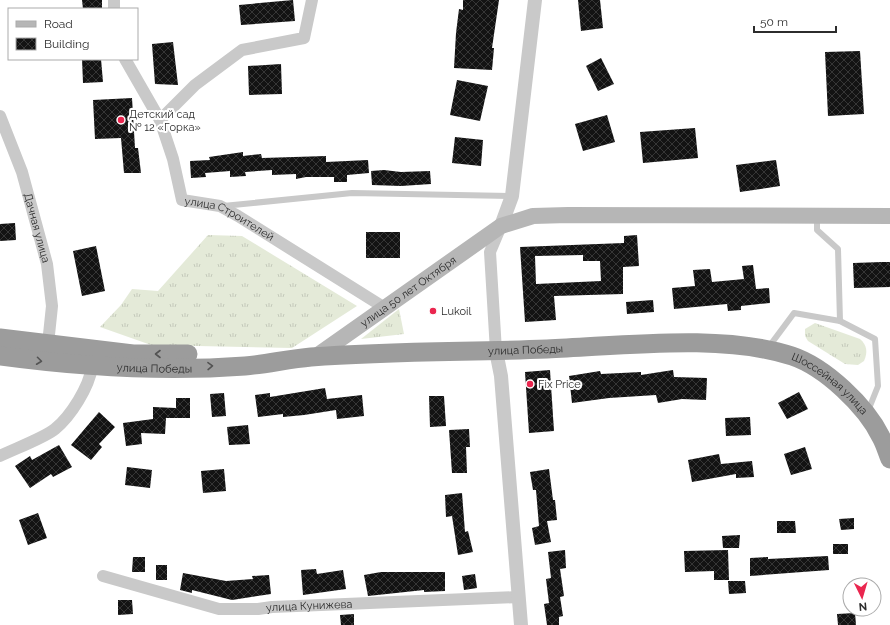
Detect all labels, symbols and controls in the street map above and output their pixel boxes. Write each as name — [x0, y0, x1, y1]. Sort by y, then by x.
legend — [8, 8, 138, 60]
scale bar — [754, 8, 836, 34]
text: 50 m — [760, 15, 788, 29]
text: Road — [44, 17, 73, 31]
text: Building — [44, 37, 90, 51]
place label: Детский сад № 12 «Горка» — [129, 108, 201, 134]
marker: Детский сад № 12 «Горка» — [116, 115, 126, 125]
street label: Дачная улица — [21, 191, 53, 264]
street label: улица Строителей — [184, 194, 277, 243]
street label: улица 50 лет Октября — [358, 253, 459, 330]
place label: Lukoil — [441, 305, 471, 318]
marker: Lukoil — [428, 306, 438, 316]
street label: улица Победы — [488, 342, 563, 357]
one-way arrow — [155, 350, 161, 358]
street label: Шоссейная улица — [790, 350, 871, 417]
one-way arrow — [36, 356, 42, 365]
street label: улица Победы — [116, 361, 192, 375]
one-way arrow — [207, 362, 213, 371]
place label: Fix Price — [538, 378, 581, 391]
marker: Fix Price — [525, 379, 535, 389]
north arrow — [842, 577, 882, 617]
street label: улица Кунижева — [265, 597, 353, 614]
text: N — [858, 600, 868, 613]

